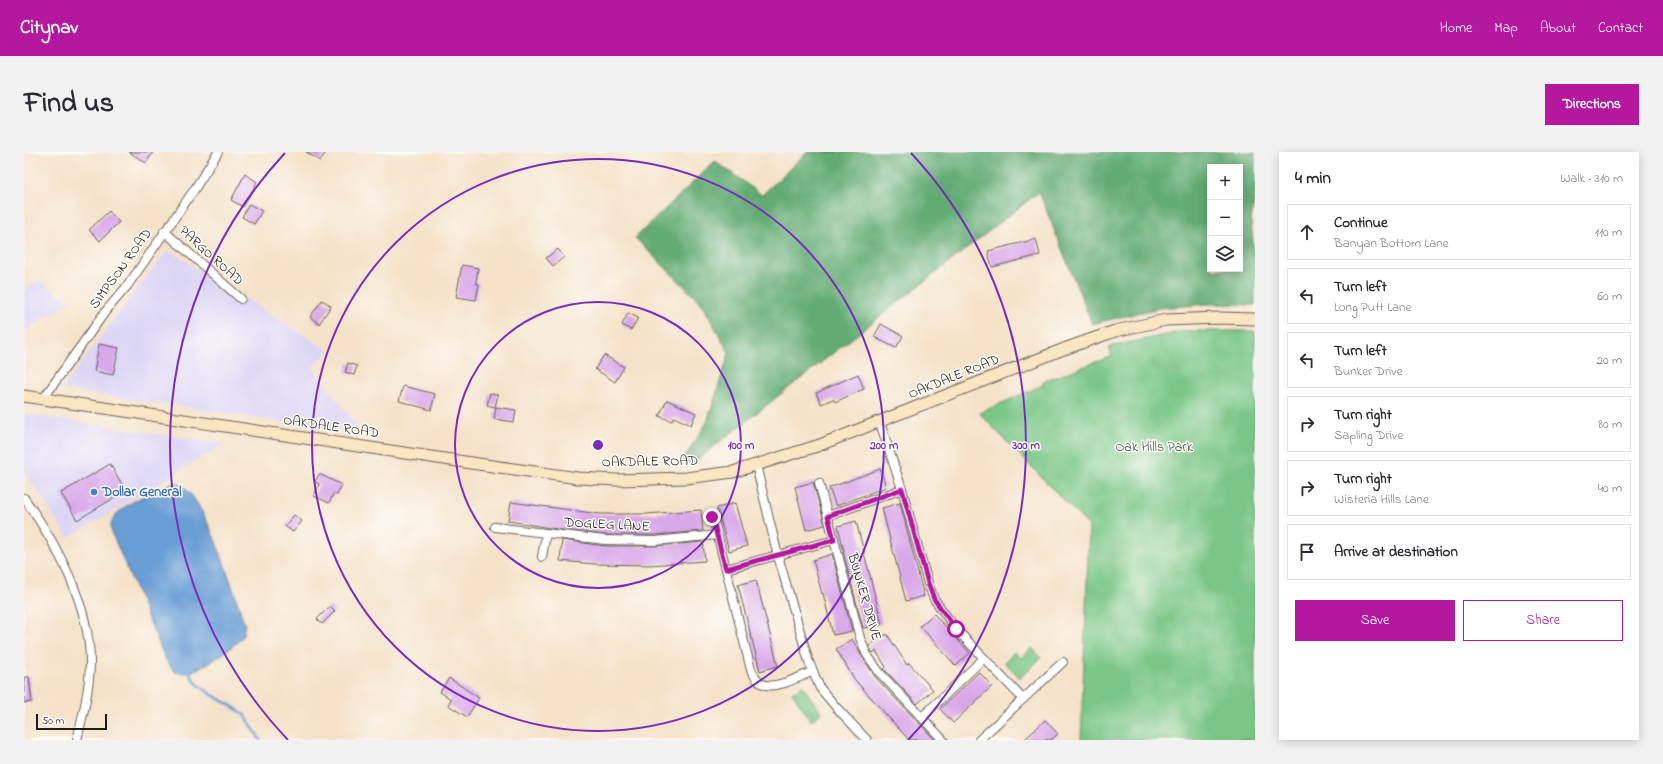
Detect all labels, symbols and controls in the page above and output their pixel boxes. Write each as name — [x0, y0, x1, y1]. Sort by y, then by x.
text: Citynav — [20, 15, 78, 42]
text: Home — [1440, 18, 1472, 39]
text: Map — [1494, 18, 1518, 39]
text: About — [1540, 18, 1576, 39]
text: Contact — [1598, 18, 1643, 39]
text: Find us — [24, 84, 114, 125]
button: Directions — [1545, 84, 1639, 125]
map controls — [1207, 164, 1243, 272]
button: + — [1207, 164, 1243, 200]
text: 4 min — [1295, 166, 1331, 191]
text: Walk · 310 m — [1560, 169, 1623, 188]
button: − — [1207, 200, 1243, 236]
text: Continue — [1334, 212, 1388, 234]
street label: PARGO ROAD — [174, 221, 248, 291]
icon: ahead — [1296, 221, 1318, 243]
text: 110 m — [1595, 223, 1622, 242]
street label: SIMPSON ROAD — [85, 224, 157, 314]
text: Banyan Bottom Lane — [1334, 234, 1449, 253]
button: layers — [1207, 236, 1243, 272]
text: Turn left — [1334, 276, 1387, 298]
icon: left — [1296, 285, 1318, 307]
text: 60 m — [1597, 287, 1622, 306]
text: Long Putt Lane — [1334, 298, 1411, 317]
text: Turn left — [1334, 340, 1387, 362]
street label: OAKDALE ROAD — [905, 349, 1003, 405]
icon: left — [1296, 349, 1318, 371]
text: 20 m — [1597, 351, 1622, 370]
text: Bunker Drive — [1334, 362, 1403, 381]
text: Turn right — [1334, 404, 1392, 426]
street label: OAKDALE ROAD — [282, 410, 380, 444]
icon: right — [1296, 413, 1318, 435]
text: 80 m — [1598, 415, 1622, 434]
text: Sapling Drive — [1334, 426, 1403, 445]
text: 100 m — [728, 437, 755, 455]
text: 200 m — [869, 437, 899, 455]
text: 300 m — [1011, 437, 1041, 455]
park label: Oak Hills Park — [1115, 437, 1194, 458]
centre of rings — [591, 438, 605, 452]
street label: OAKDALE ROAD — [601, 451, 699, 473]
text: Turn right — [1334, 468, 1392, 490]
icon: right — [1296, 477, 1318, 499]
text: 40 m — [1598, 479, 1622, 498]
place label: Dollar General — [101, 482, 182, 503]
marker: Dollar General — [89, 487, 99, 497]
text: Wisteria Hills Lane — [1334, 490, 1429, 509]
route end — [703, 508, 721, 526]
street label: DOGLEG LANE — [563, 512, 650, 538]
icon: arrive — [1296, 541, 1318, 563]
text: Arrive at destination — [1334, 541, 1458, 563]
street label: BUNKER DRIVE — [841, 550, 886, 643]
button: Save — [1295, 600, 1455, 641]
button: Share — [1463, 600, 1623, 641]
route start — [947, 620, 965, 638]
scale bar — [36, 712, 107, 731]
text: 50 m — [42, 713, 64, 729]

